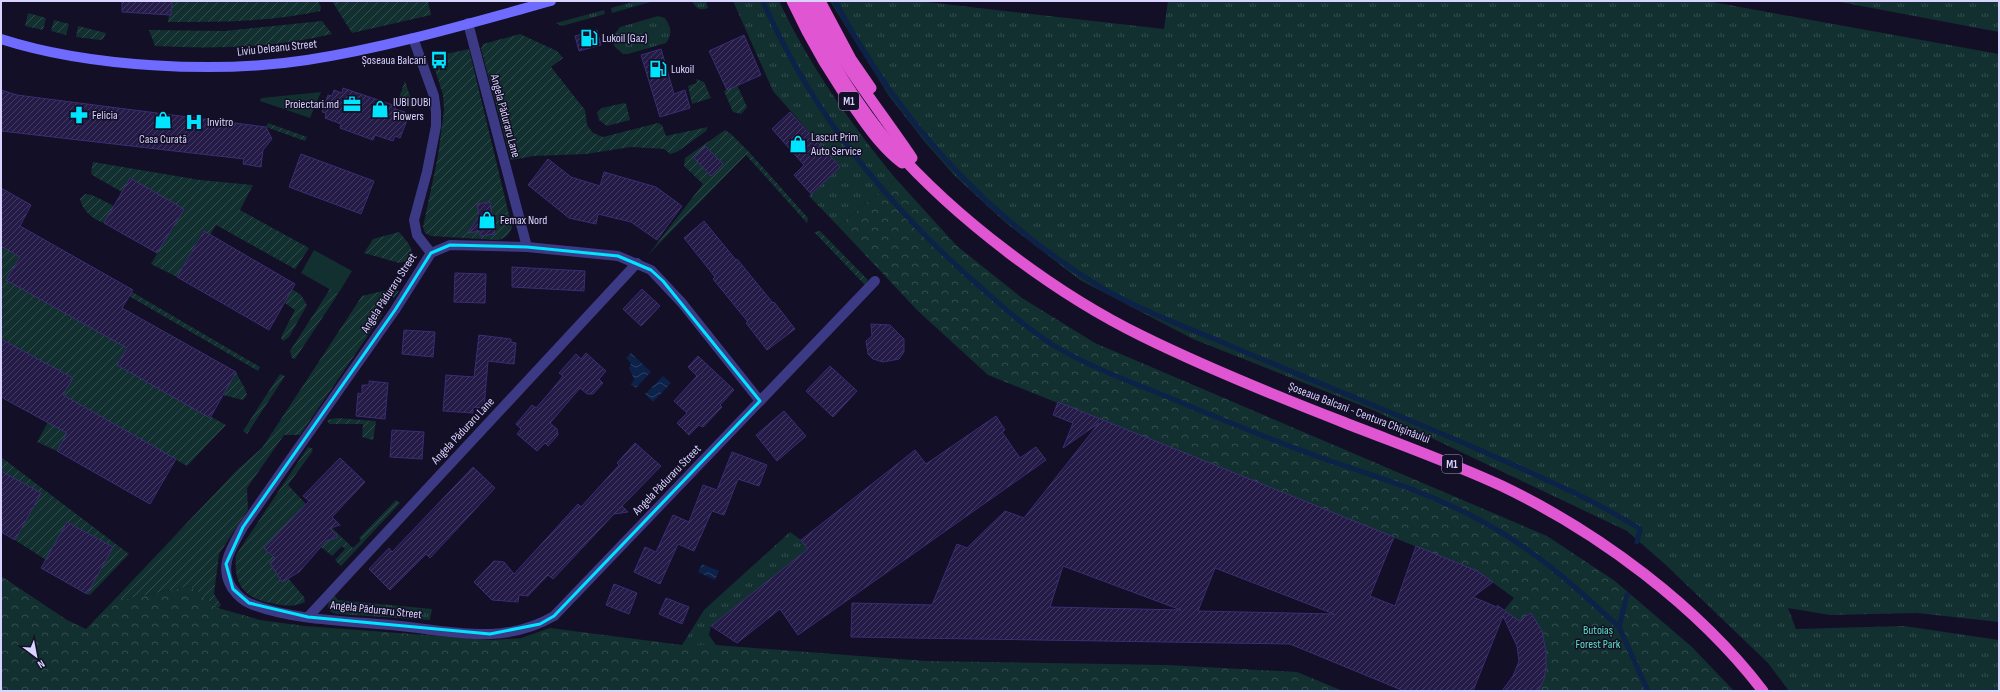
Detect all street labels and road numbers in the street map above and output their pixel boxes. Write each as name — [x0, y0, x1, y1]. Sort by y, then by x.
street label: Liviu Deleanu Street — [236, 36, 318, 60]
street label: Angela Păduraru Lane — [486, 72, 523, 159]
road number: M1 — [839, 92, 859, 110]
street label: Angela Păduraru Street — [357, 250, 421, 336]
street label: Șoseaua Balcani - Centura Chișinăului — [1286, 379, 1432, 447]
street label: Angela Păduraru Lane — [428, 394, 498, 468]
street label: Angela Păduraru Street — [629, 441, 705, 519]
road number: M1 — [1442, 455, 1462, 473]
street label: Angela Păduraru Street — [329, 598, 423, 622]

